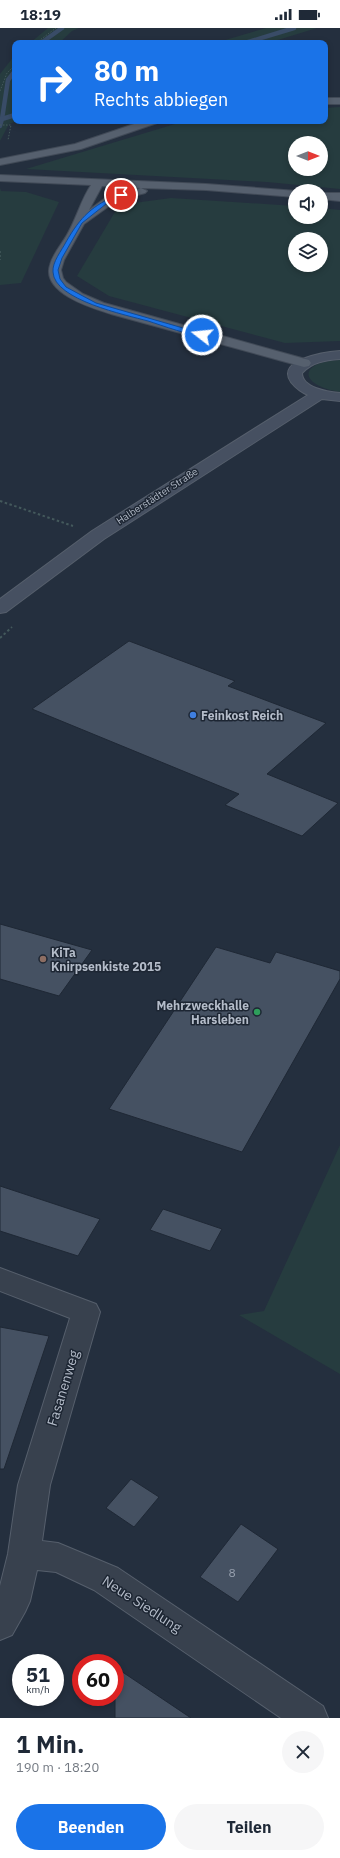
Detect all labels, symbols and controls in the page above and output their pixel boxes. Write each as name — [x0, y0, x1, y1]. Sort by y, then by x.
text: 18:19 — [20, 5, 61, 24]
text: 80 m — [94, 52, 159, 89]
icon: right — [28, 56, 80, 108]
text: Rechts abbiegen — [94, 88, 228, 111]
north arrow — [288, 136, 328, 176]
map controls — [288, 136, 328, 272]
pin — [104, 178, 138, 212]
icon: arrive — [110, 184, 132, 206]
button: sound — [288, 184, 328, 224]
button: layers — [288, 232, 328, 272]
position arrow — [181, 314, 223, 356]
street label: Halberstädter Straße — [114, 464, 201, 527]
place label: Feinkost Reich — [201, 708, 283, 723]
marker: Feinkost Reich — [188, 710, 198, 720]
place label: KiTa Knirpsenkiste 2015 — [51, 945, 161, 974]
marker: KiTa Knirpsenkiste 2015 — [38, 954, 48, 964]
place label: Mehrzweckhalle Harsleben — [156, 998, 249, 1027]
marker: Mehrzweckhalle Harsleben — [252, 1007, 262, 1017]
street label: Fasanenweg — [43, 1347, 83, 1428]
house number: 8 — [228, 1565, 236, 1580]
street label: Neue Siedlung — [99, 1572, 186, 1637]
speed limit sign: 60 — [72, 1654, 124, 1706]
text: 51 — [26, 1661, 50, 1688]
text: km/h — [26, 1683, 50, 1696]
text: 1 Min. — [16, 1728, 84, 1760]
button: close — [282, 1731, 324, 1773]
text: 190 m · 18:20 — [16, 1759, 99, 1776]
button: Beenden — [16, 1804, 166, 1850]
button: Teilen — [174, 1804, 324, 1850]

